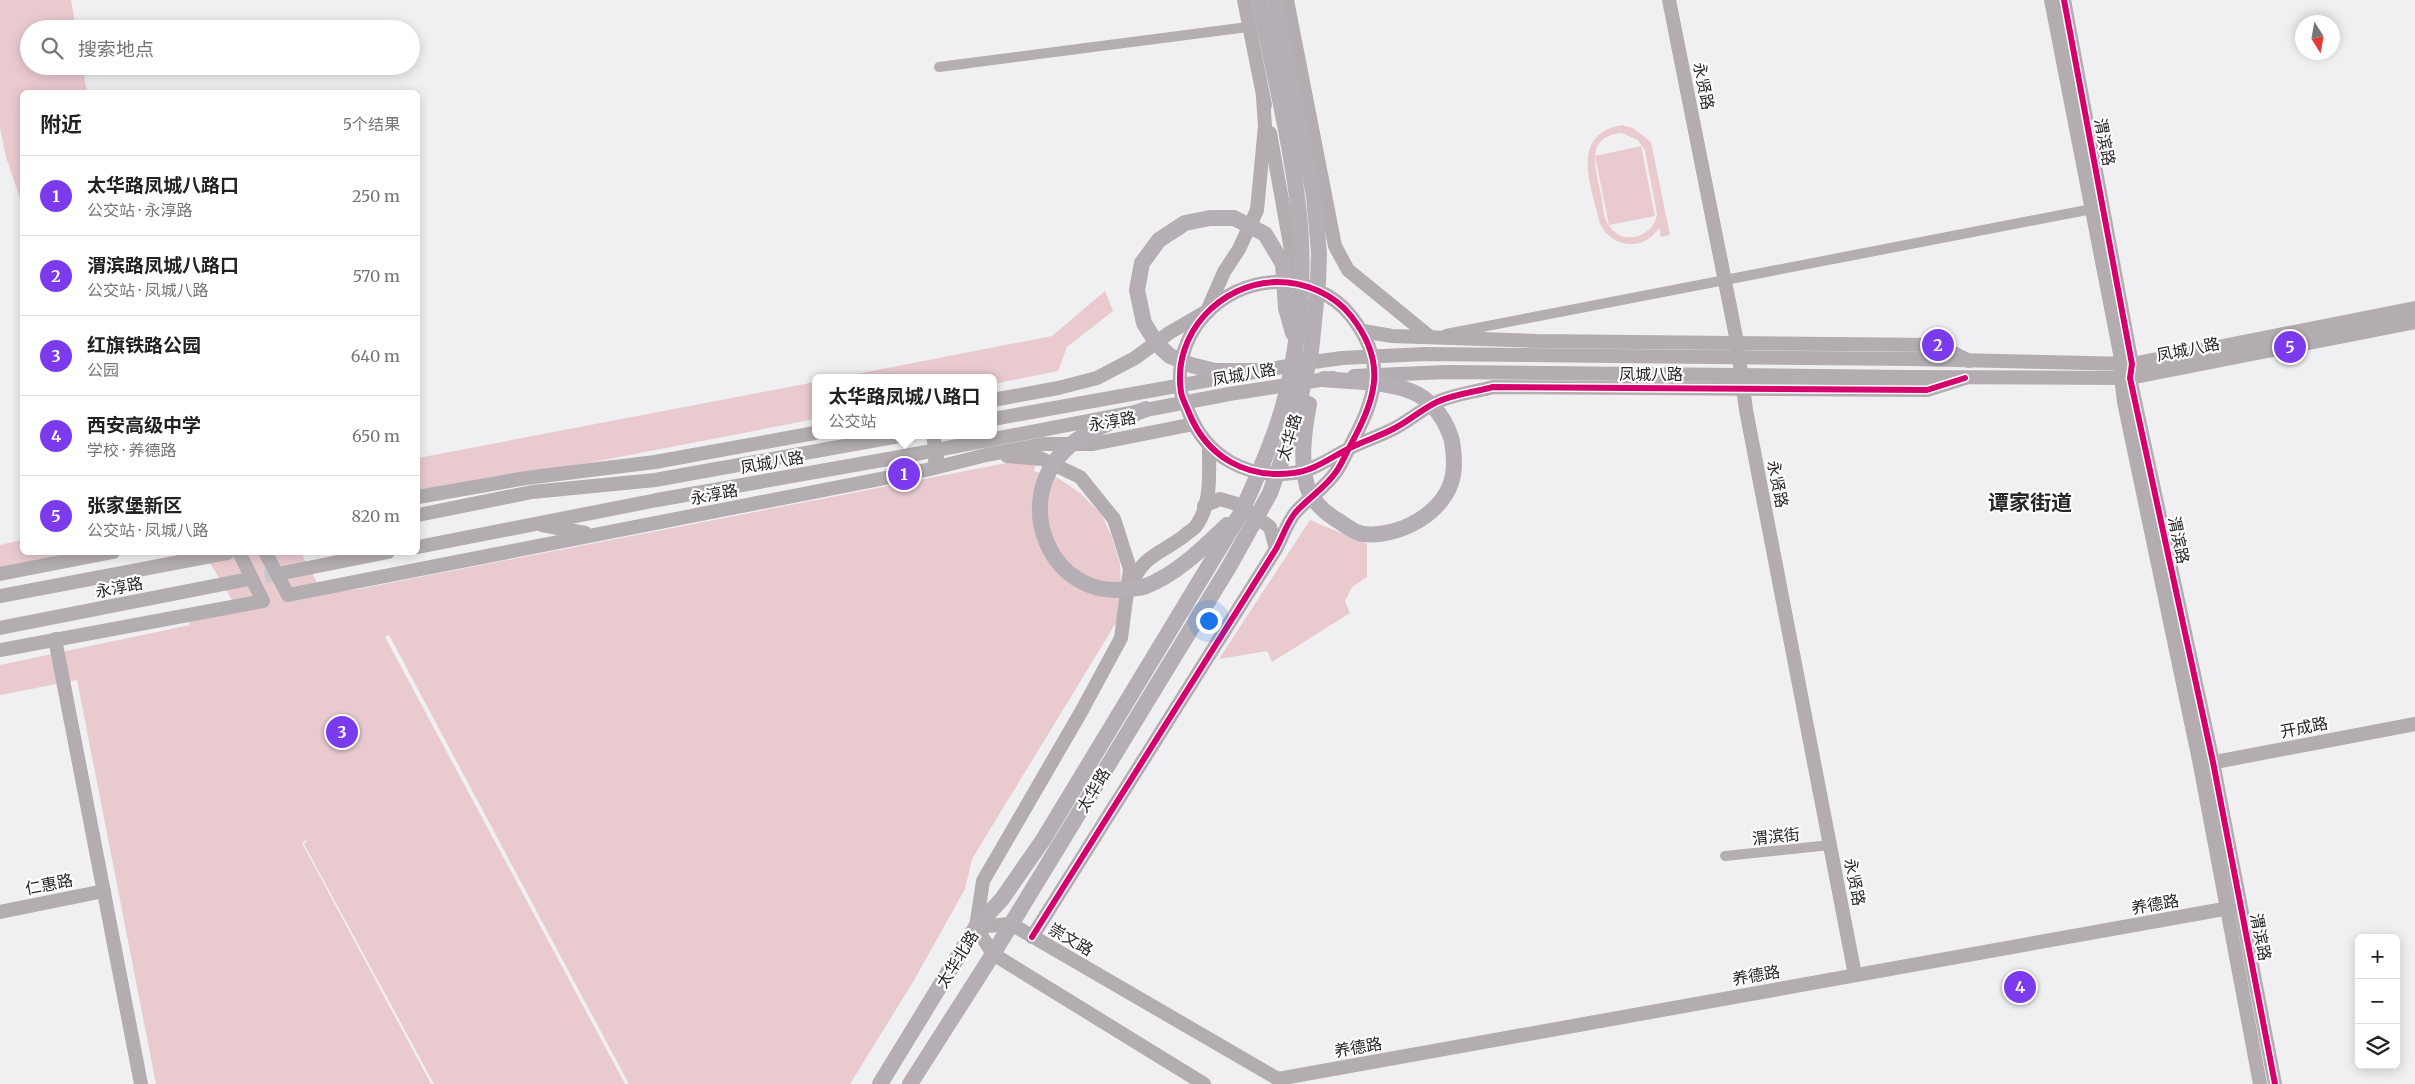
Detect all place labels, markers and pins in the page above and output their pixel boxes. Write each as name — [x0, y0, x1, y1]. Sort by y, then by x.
pin: 2 — [1922, 326, 1954, 364]
pin: 5 — [2274, 328, 2306, 366]
pin: 1 — [888, 455, 920, 493]
pin: 3 — [326, 713, 358, 751]
pin: 4 — [2004, 968, 2036, 1006]

